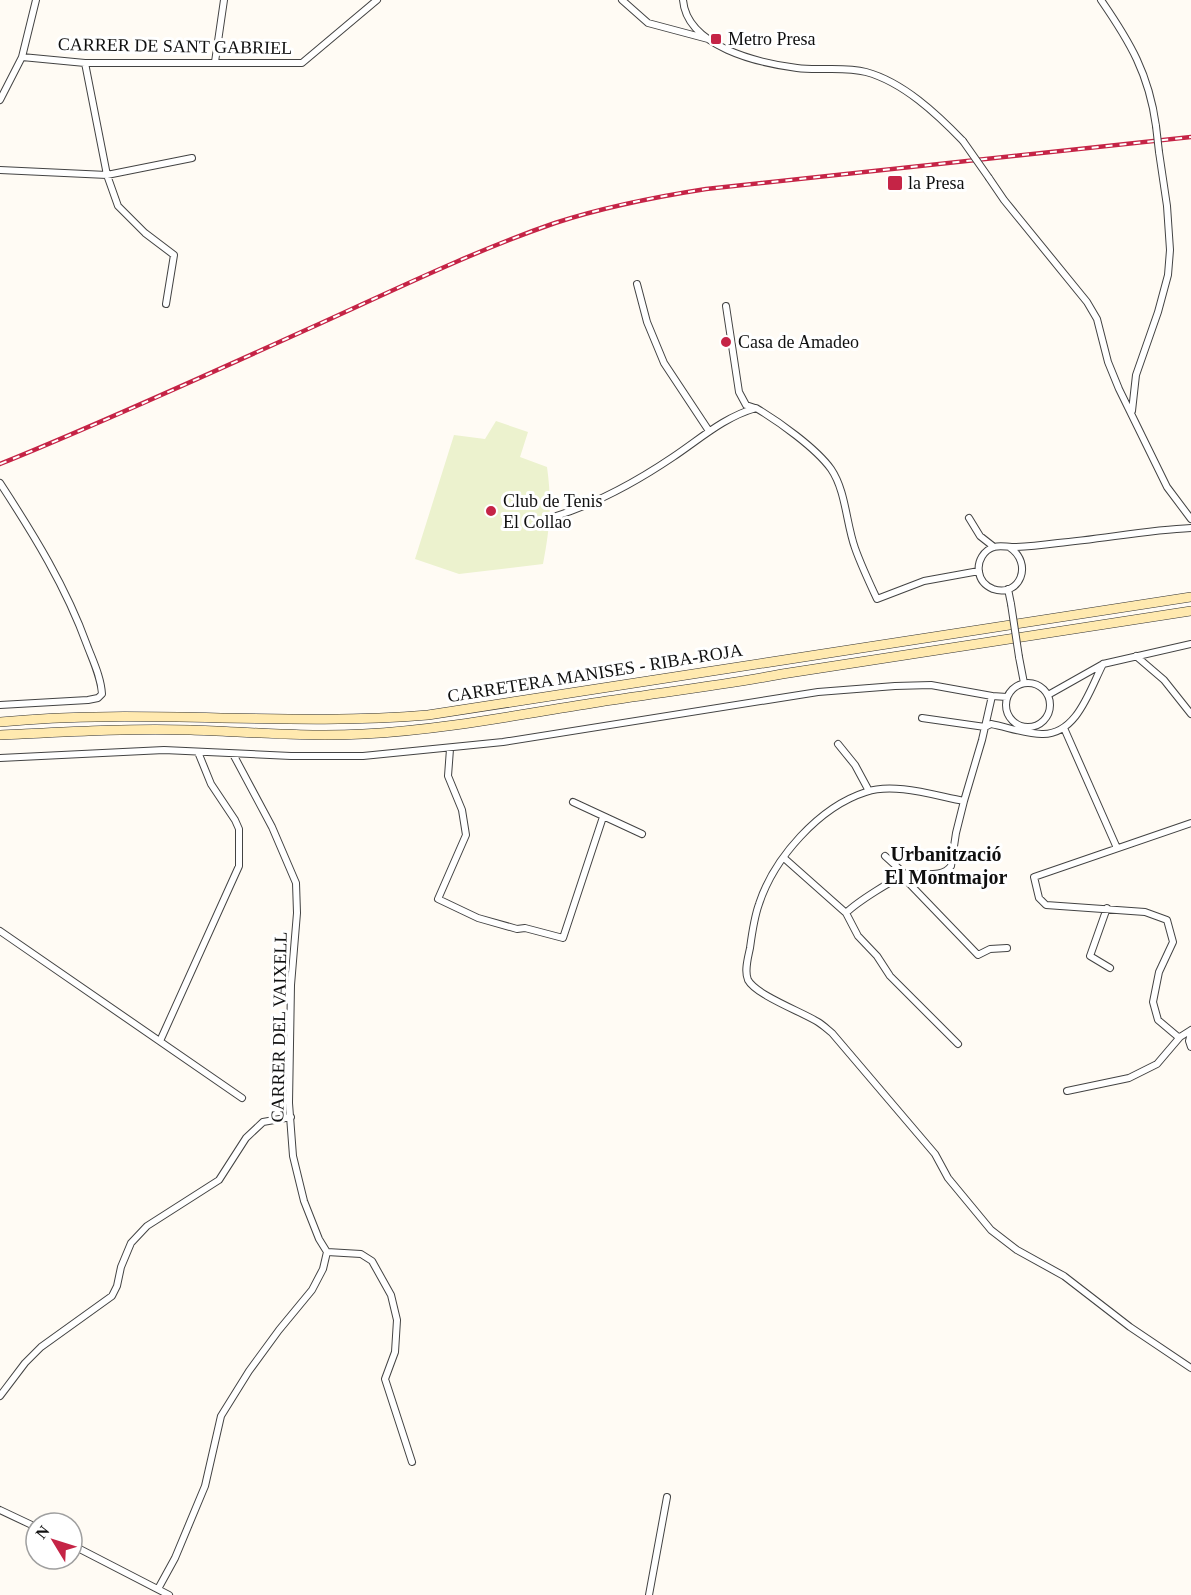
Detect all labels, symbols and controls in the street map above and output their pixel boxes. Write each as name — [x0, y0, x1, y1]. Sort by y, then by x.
place label: Metro Presa — [728, 29, 815, 49]
marker: Metro Presa — [709, 32, 723, 46]
street label: CARRER DE SANT GABRIEL — [58, 34, 292, 58]
place label: la Presa — [908, 173, 964, 193]
marker: la Presa — [886, 174, 904, 192]
place label: Casa de Amadeo — [738, 332, 859, 352]
marker: Casa de Amadeo — [719, 335, 733, 349]
place label: Club de Tenis El Collao — [503, 491, 602, 532]
marker: Club de Tenis El Collao — [484, 504, 498, 518]
street label: CARRETERA MANISES - RIBA-ROJA — [446, 640, 744, 706]
district label: Urbanització El Montmajor — [885, 843, 1007, 889]
street label: CARRER DEL VAIXELL — [267, 932, 291, 1122]
north arrow — [24, 1511, 84, 1571]
text: N — [32, 1522, 53, 1542]

